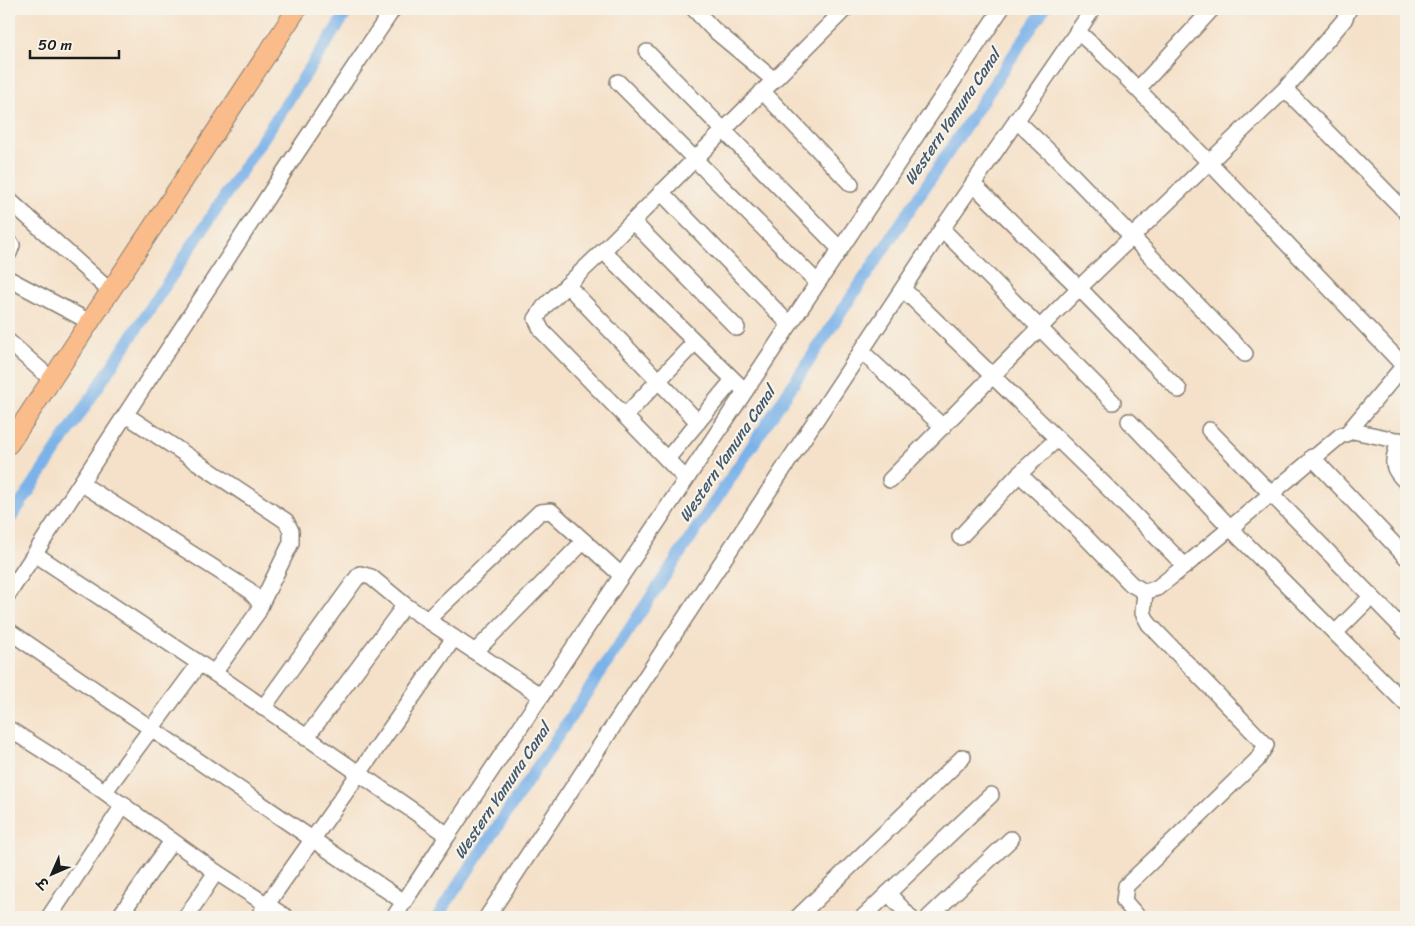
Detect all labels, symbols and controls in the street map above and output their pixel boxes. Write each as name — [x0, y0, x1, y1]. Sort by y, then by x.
scale bar — [30, 28, 119, 60]
text: 50 m — [38, 32, 73, 58]
water label: Western Yamuna Canal — [896, 40, 1010, 191]
water label: Western Yamuna Canal — [671, 377, 785, 528]
water label: Western Yamuna Canal — [446, 714, 560, 865]
north arrow — [28, 848, 78, 898]
text: उ — [30, 870, 57, 896]

